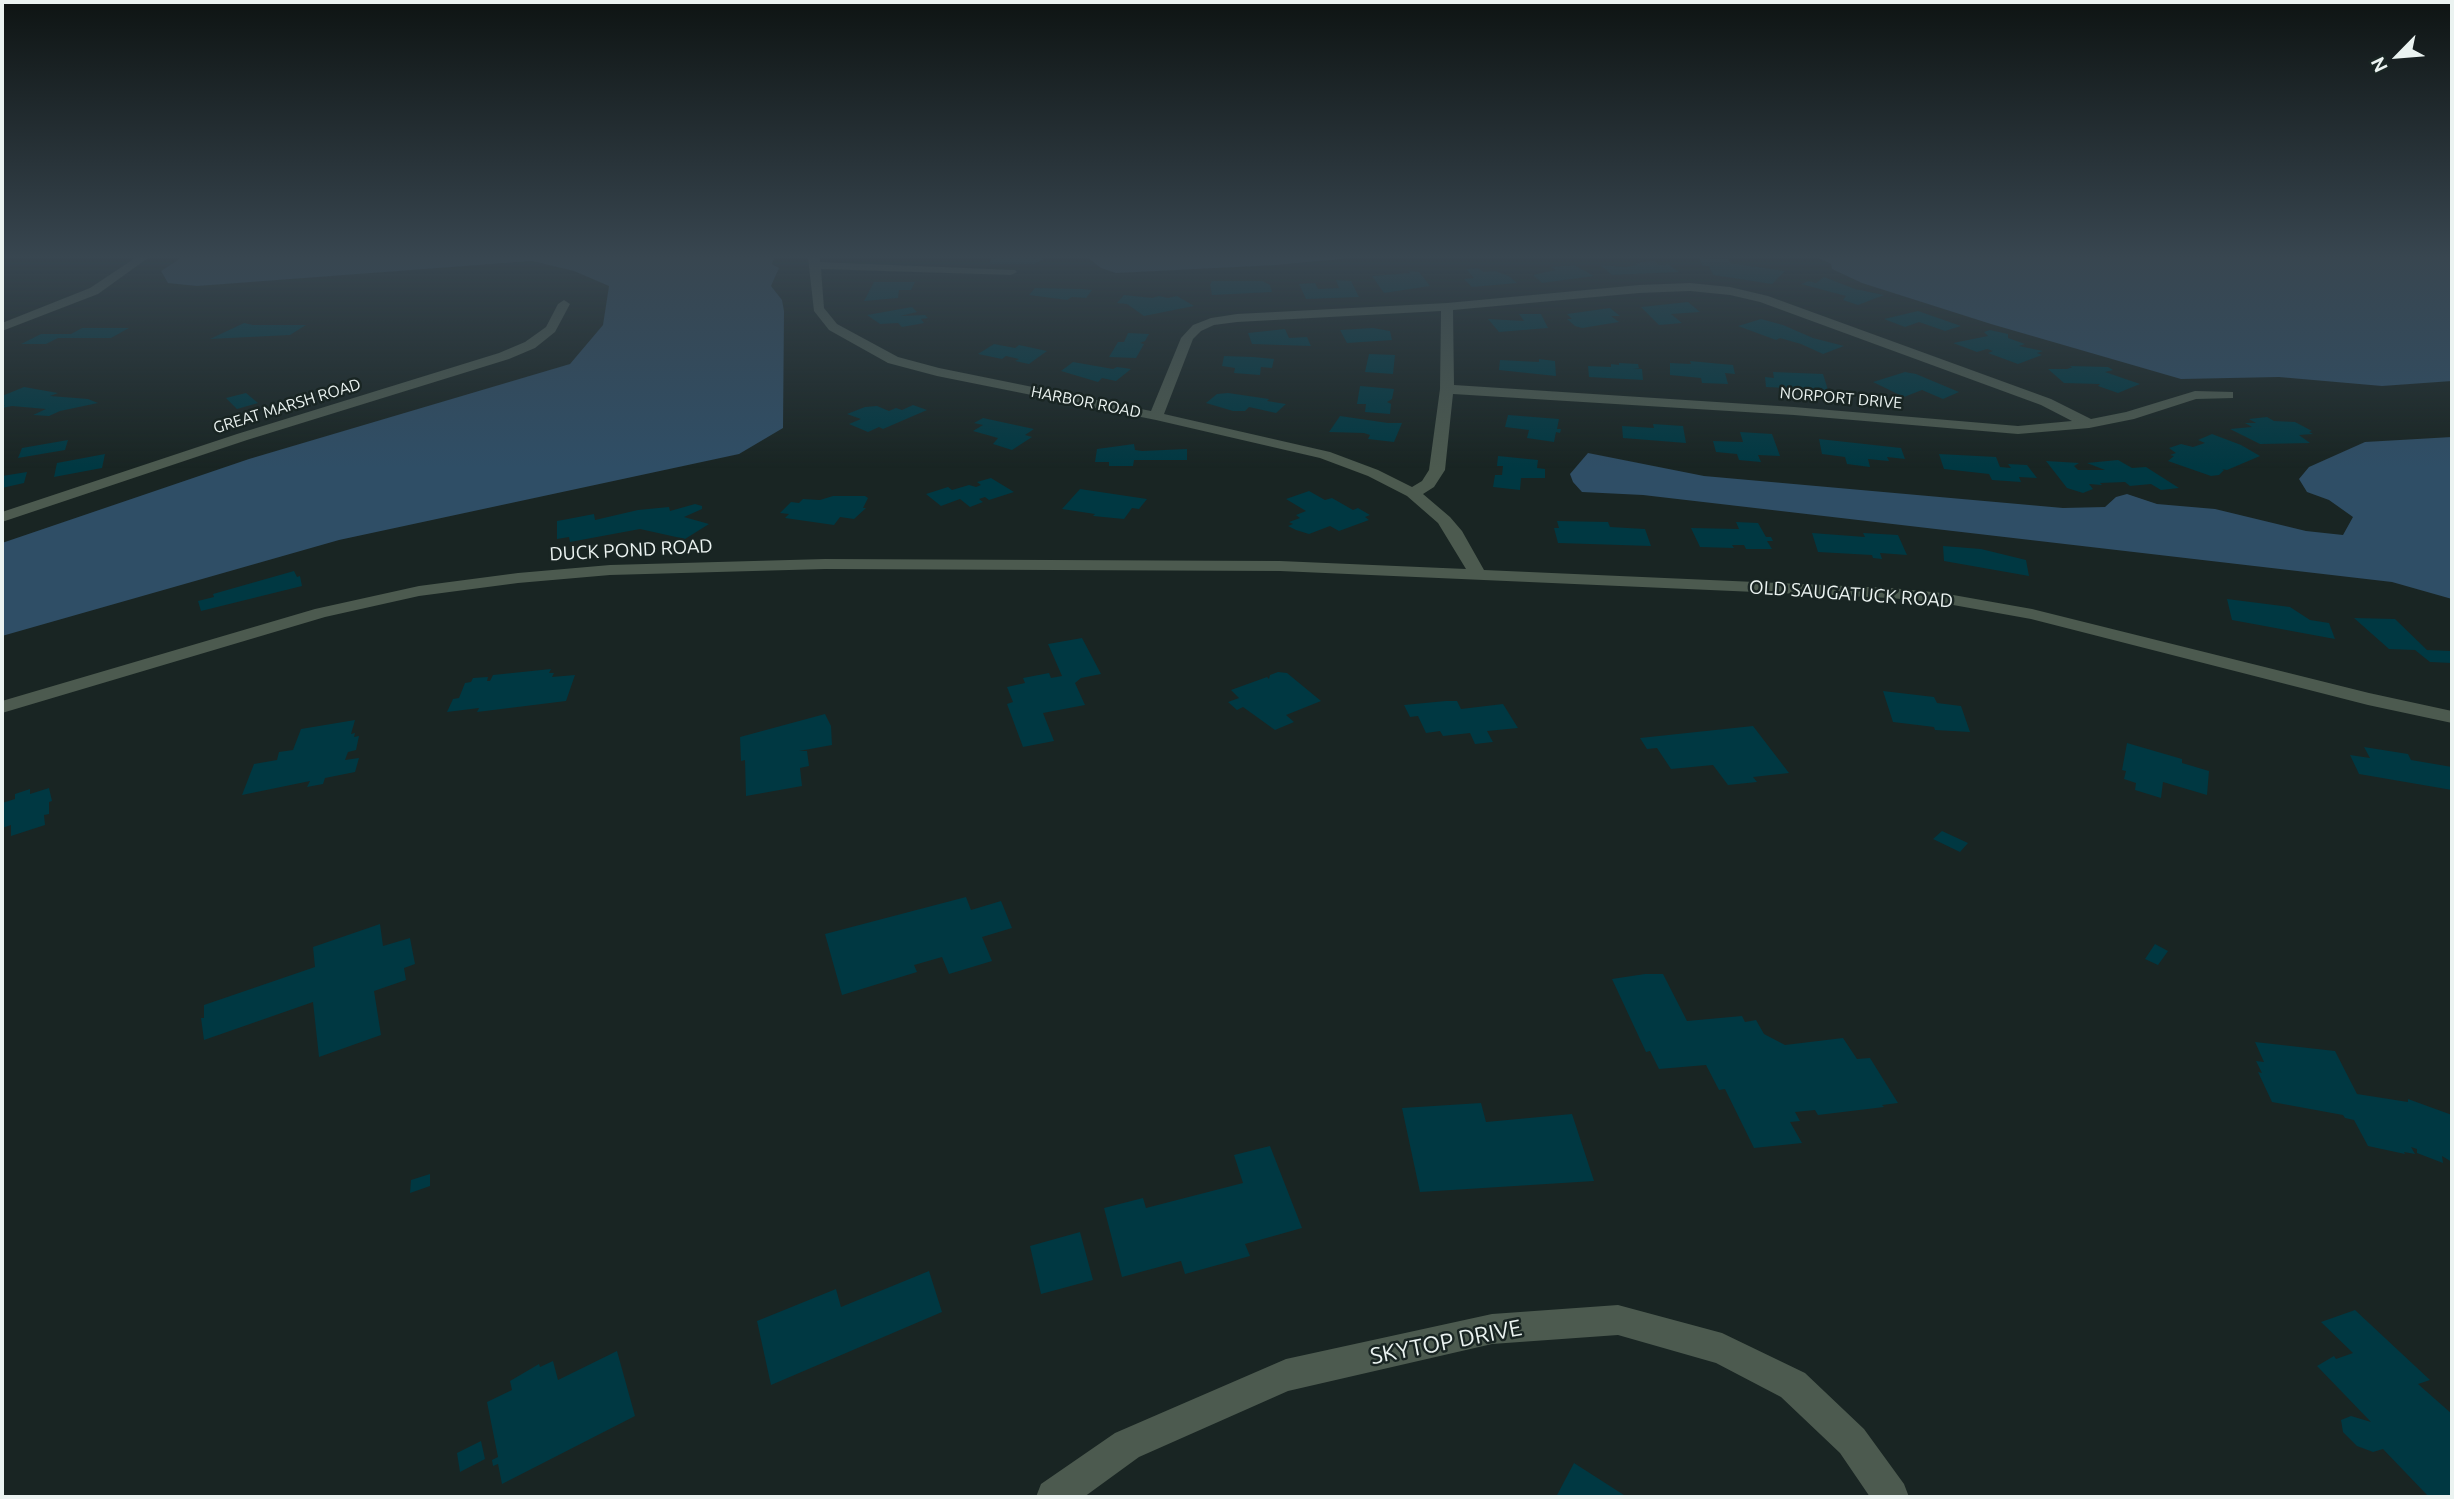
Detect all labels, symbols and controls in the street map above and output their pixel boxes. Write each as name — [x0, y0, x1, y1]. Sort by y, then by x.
north arrow — [2363, 21, 2433, 91]
text: N — [2366, 54, 2392, 76]
street label: GREAT MARSH ROAD — [211, 374, 363, 438]
street label: HARBOR ROAD — [1029, 382, 1143, 422]
street label: NORPORT DRIVE — [1779, 383, 1903, 413]
street label: DUCK POND ROAD — [549, 534, 713, 566]
street label: OLD SAUGATUCK ROAD — [1748, 575, 1954, 613]
street label: SKYTOP DRIVE — [1368, 1314, 1524, 1370]

